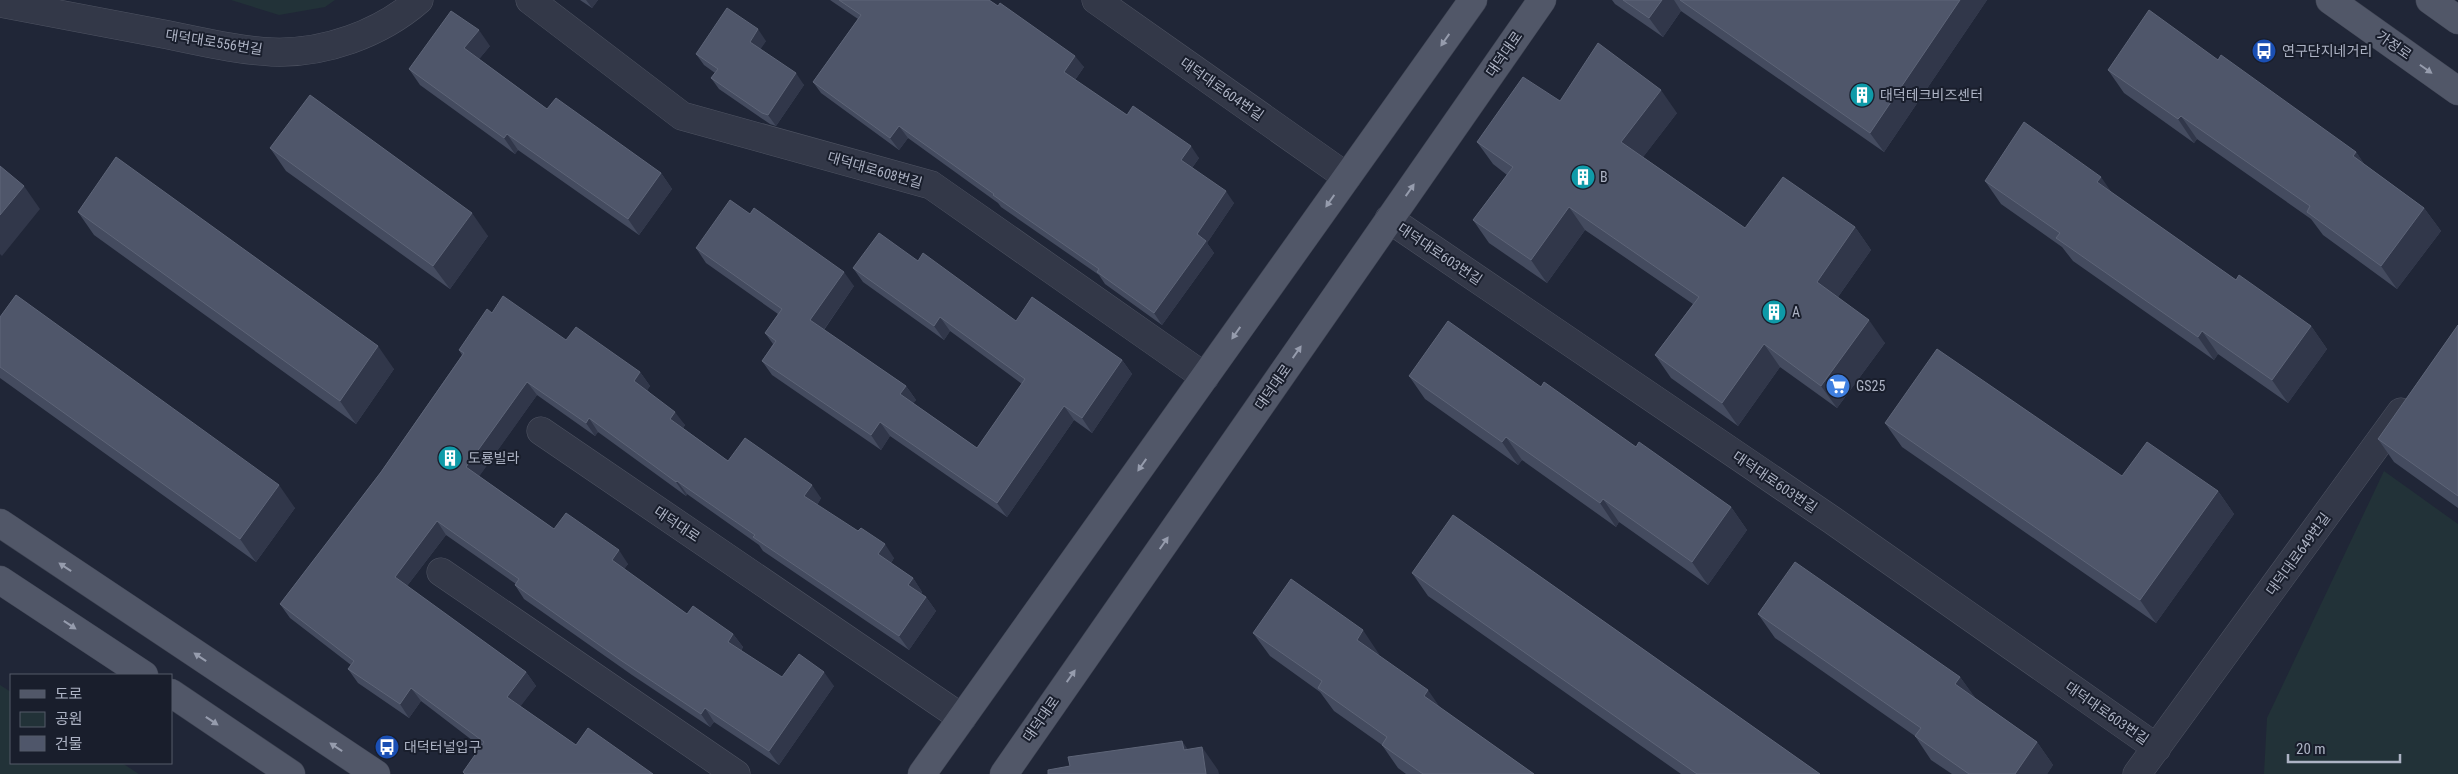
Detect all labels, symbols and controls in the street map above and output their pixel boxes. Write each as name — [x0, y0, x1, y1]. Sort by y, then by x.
street label: 대덕대로556번길 — [164, 26, 264, 58]
street label: 가정로 — [2374, 27, 2415, 63]
street label: 대덕대로 — [1483, 28, 1525, 80]
one-way arrow — [1440, 33, 1450, 47]
bus stop icon: 연구단지네거리 — [2251, 38, 2277, 64]
place label: 연구단지네거리 — [2282, 43, 2372, 59]
street label: 대덕대로604번길 — [1177, 54, 1267, 124]
one-way arrow — [2420, 64, 2433, 74]
building icon: 대덕테크비즈센터 — [1849, 82, 1875, 108]
place label: 대덕테크비즈센터 — [1880, 87, 1983, 103]
street label: 대덕대로608번길 — [826, 149, 924, 191]
building icon: B — [1570, 164, 1596, 190]
place label: B — [1600, 169, 1608, 185]
one-way arrow — [1405, 183, 1415, 197]
one-way arrow — [1326, 194, 1336, 207]
street label: 대덕대로603번길 — [1395, 220, 1485, 288]
building icon: A — [1761, 299, 1787, 325]
place label: A — [1792, 304, 1800, 320]
one-way arrow — [1231, 326, 1241, 340]
one-way arrow — [1292, 345, 1302, 359]
street label: 대덕대로 — [1252, 361, 1294, 413]
supermarket icon: GS25 — [1825, 373, 1851, 399]
place label: GS25 — [1856, 378, 1885, 394]
building icon: 도룡빌라 — [437, 445, 463, 471]
street label: 대덕대로603번길 — [1730, 448, 1820, 516]
place label: 도룡빌라 — [468, 450, 520, 466]
one-way arrow — [1137, 458, 1147, 472]
street label: 대덕대로 — [651, 503, 703, 545]
street label: 대덕대로649번길 — [2263, 510, 2333, 598]
one-way arrow — [1159, 536, 1169, 550]
one-way arrow — [58, 562, 72, 572]
one-way arrow — [63, 621, 77, 630]
one-way arrow — [193, 652, 207, 662]
one-way arrow — [1066, 670, 1076, 683]
legend — [10, 674, 172, 764]
street label: 대덕대로603번길 — [2062, 678, 2152, 748]
text: 도로 — [55, 685, 83, 703]
street label: 대덕대로 — [1020, 693, 1062, 745]
text: 공원 — [55, 710, 83, 728]
one-way arrow — [205, 716, 218, 726]
scale bar — [2288, 732, 2400, 764]
bus stop icon: 대덕터널입구 — [374, 734, 400, 760]
text: 건물 — [55, 735, 83, 753]
place label: 대덕터널입구 — [404, 739, 481, 755]
text: 20 m — [2296, 740, 2326, 758]
one-way arrow — [329, 742, 342, 752]

